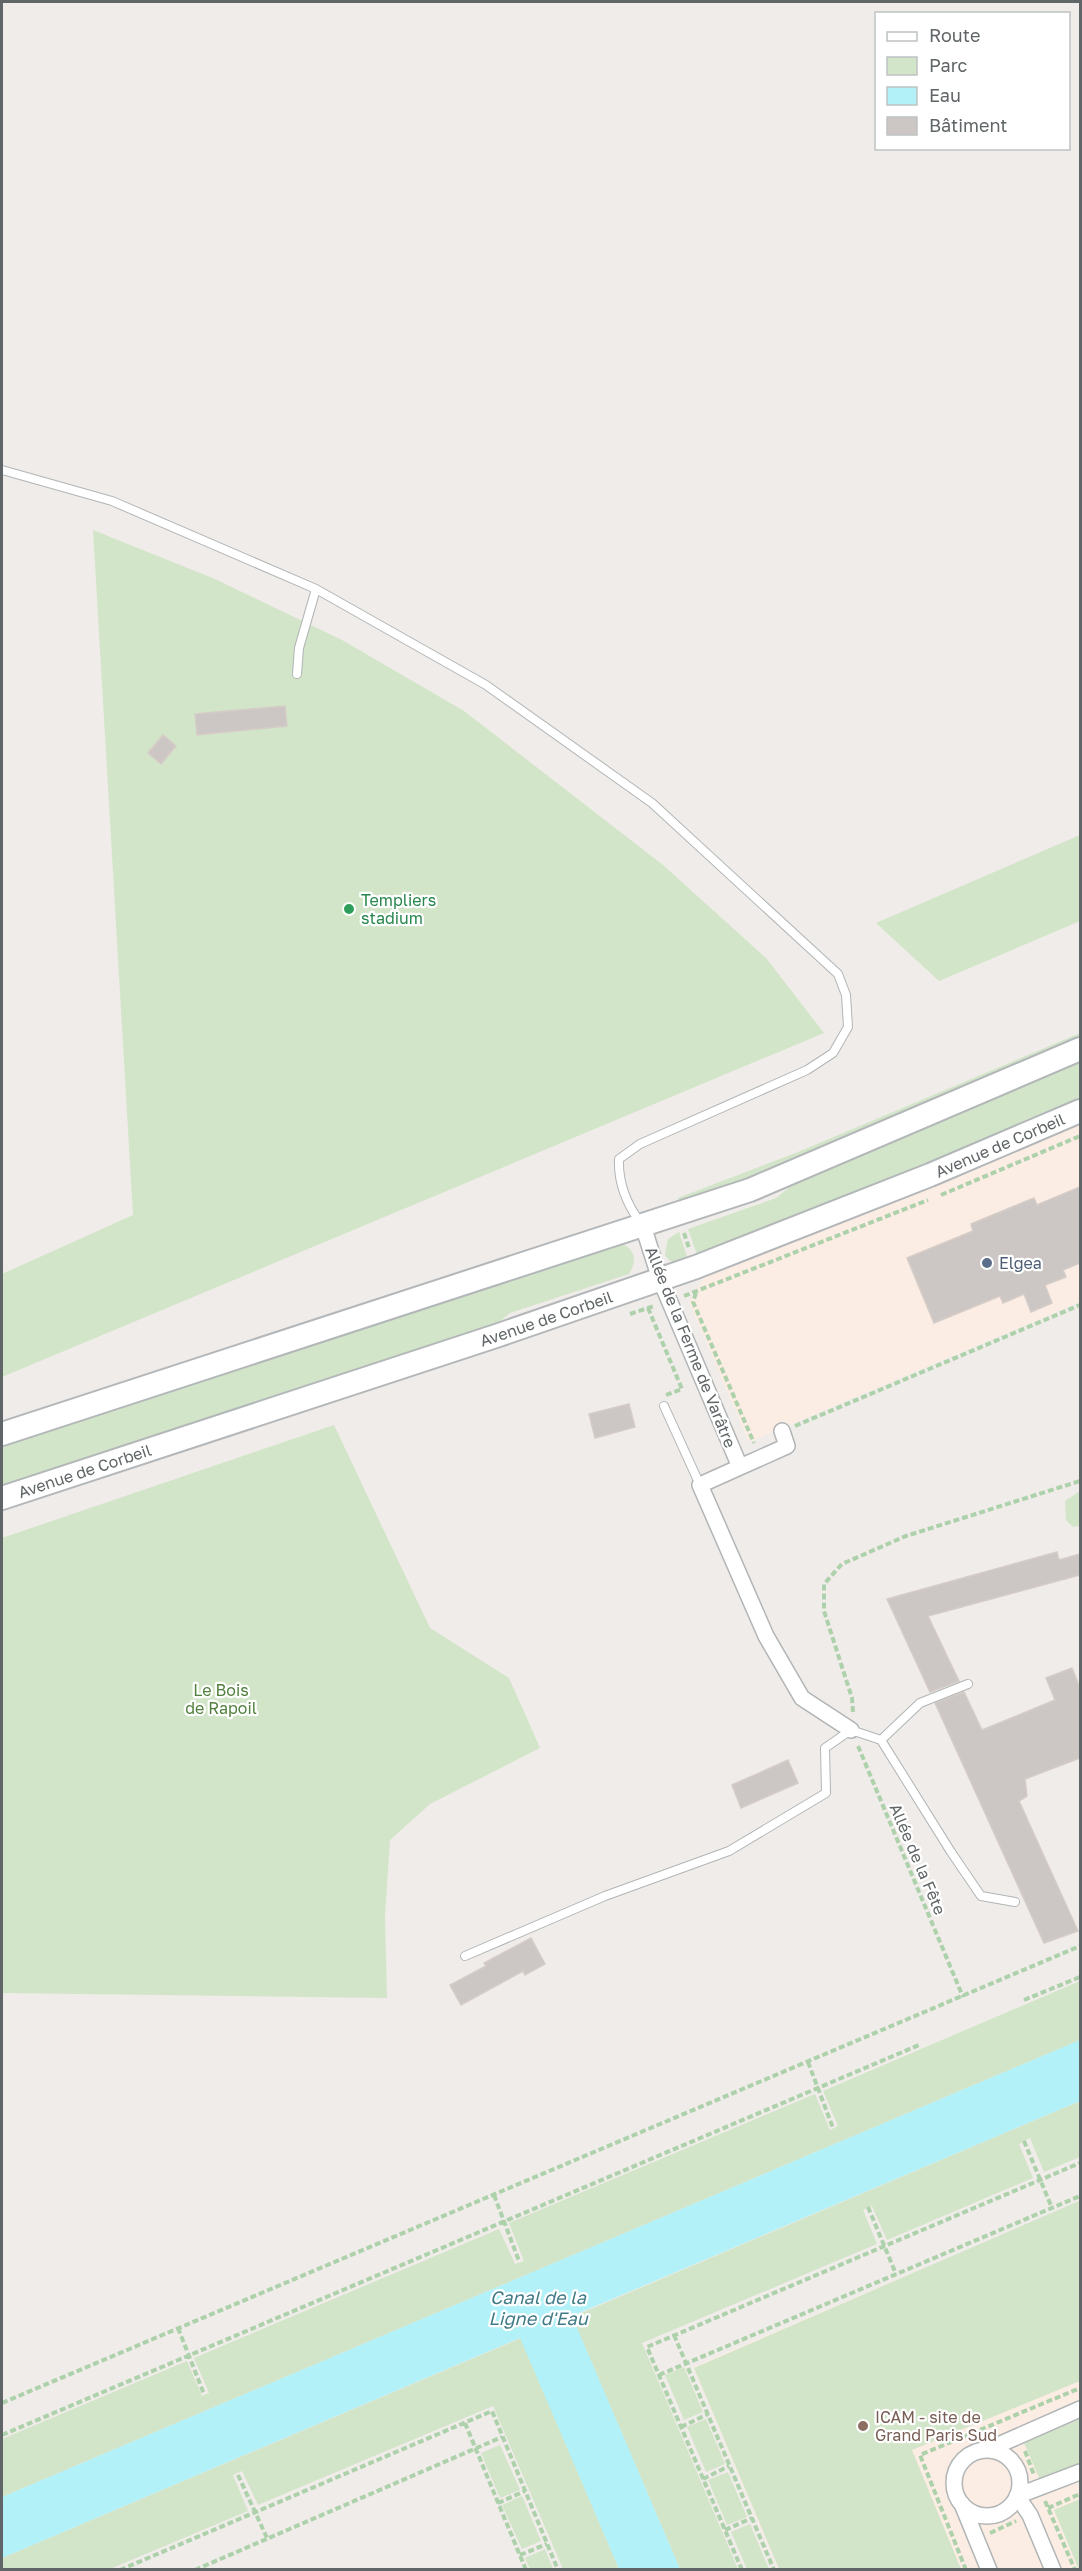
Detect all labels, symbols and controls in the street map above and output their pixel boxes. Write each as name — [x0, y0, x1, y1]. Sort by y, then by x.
legend — [875, 12, 1070, 150]
text: Route — [929, 24, 980, 46]
text: Parc — [929, 54, 968, 76]
text: Eau — [929, 84, 961, 106]
text: Bâtiment — [929, 114, 1008, 136]
place label: Templiers stadium — [361, 890, 436, 928]
marker: Templiers stadium — [342, 902, 356, 916]
street label: Avenue de Corbeil — [932, 1109, 1068, 1182]
street label: Allée de la Ferme de Varâtre — [641, 1243, 741, 1451]
place label: Elgea — [999, 1253, 1042, 1273]
marker: Elgea — [980, 1256, 994, 1270]
street label: Avenue de Corbeil — [477, 1287, 615, 1351]
street label: Avenue de Corbeil — [16, 1440, 154, 1502]
park label: Le Bois de Rapoil — [185, 1680, 257, 1718]
street label: Allée de la Fête — [886, 1800, 950, 1918]
water label: Canal de la Ligne d'Eau — [488, 2286, 589, 2329]
place label: ICAM - site de Grand Paris Sud — [875, 2407, 997, 2445]
marker: ICAM - site de Grand Paris Sud — [856, 2419, 870, 2433]

